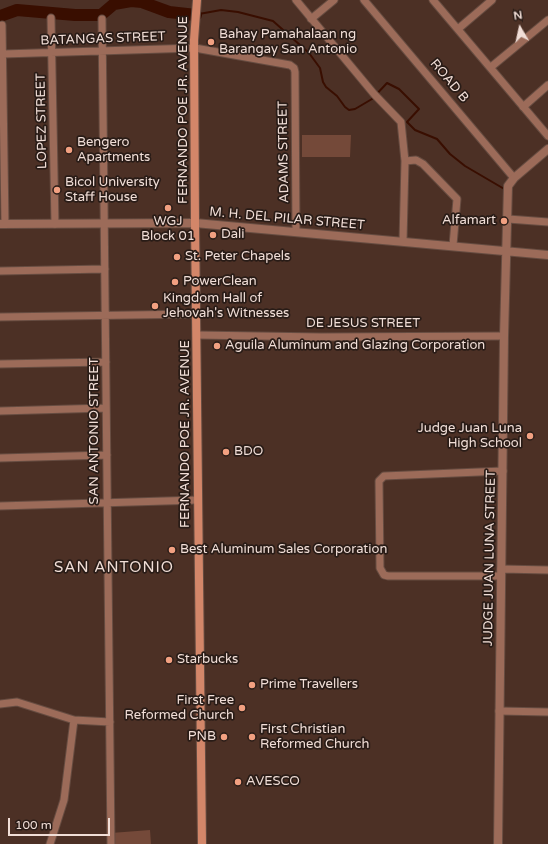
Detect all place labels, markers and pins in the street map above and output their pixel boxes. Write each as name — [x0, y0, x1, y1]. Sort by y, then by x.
place label: Bahay Pamahalaan ng Barangay San Antonio — [219, 27, 357, 58]
marker: Bahay Pamahalaan ng Barangay San Antonio — [206, 37, 216, 47]
place label: Bengero Apartments — [77, 135, 150, 166]
marker: Bengero Apartments — [64, 145, 74, 155]
place label: Bicol University Staff House — [65, 175, 160, 206]
marker: Bicol University Staff House — [52, 185, 62, 195]
marker: WGJ Block 01 — [163, 203, 173, 213]
place label: Alfamart — [442, 213, 496, 229]
place label: WGJ Block 01 — [141, 214, 195, 245]
marker: Alfamart — [499, 216, 509, 226]
place label: Dali — [221, 227, 244, 243]
marker: Dali — [208, 230, 218, 240]
place label: St. Peter Chapels — [185, 249, 290, 265]
marker: St. Peter Chapels — [172, 252, 182, 262]
place label: PowerClean — [183, 274, 257, 290]
marker: PowerClean — [170, 277, 180, 287]
place label: Kingdom Hall of Jehovah's Witnesses — [163, 291, 289, 322]
marker: Kingdom Hall of Jehovah's Witnesses — [150, 301, 160, 311]
place label: Aguila Aluminum and Glazing Corporation — [225, 338, 485, 354]
marker: Aguila Aluminum and Glazing Corporation — [212, 341, 222, 351]
place label: Judge Juan Luna High School — [418, 421, 522, 452]
marker: Judge Juan Luna High School — [525, 431, 535, 441]
place label: BDO — [234, 444, 263, 460]
marker: BDO — [221, 447, 231, 457]
place label: Best Aluminum Sales Corporation — [180, 542, 387, 558]
marker: Best Aluminum Sales Corporation — [167, 545, 177, 555]
place label: Starbucks — [177, 652, 238, 668]
marker: Starbucks — [164, 655, 174, 665]
place label: Prime Travellers — [260, 677, 358, 693]
marker: Prime Travellers — [247, 680, 257, 690]
place label: First Free Reformed Church — [125, 693, 234, 724]
marker: First Free Reformed Church — [237, 703, 247, 713]
place label: First Christian Reformed Church — [260, 722, 369, 753]
place label: PNB — [188, 729, 216, 745]
marker: PNB — [219, 732, 229, 742]
marker: First Christian Reformed Church — [247, 732, 257, 742]
place label: AVESCO — [246, 774, 300, 790]
marker: AVESCO — [233, 777, 243, 787]

